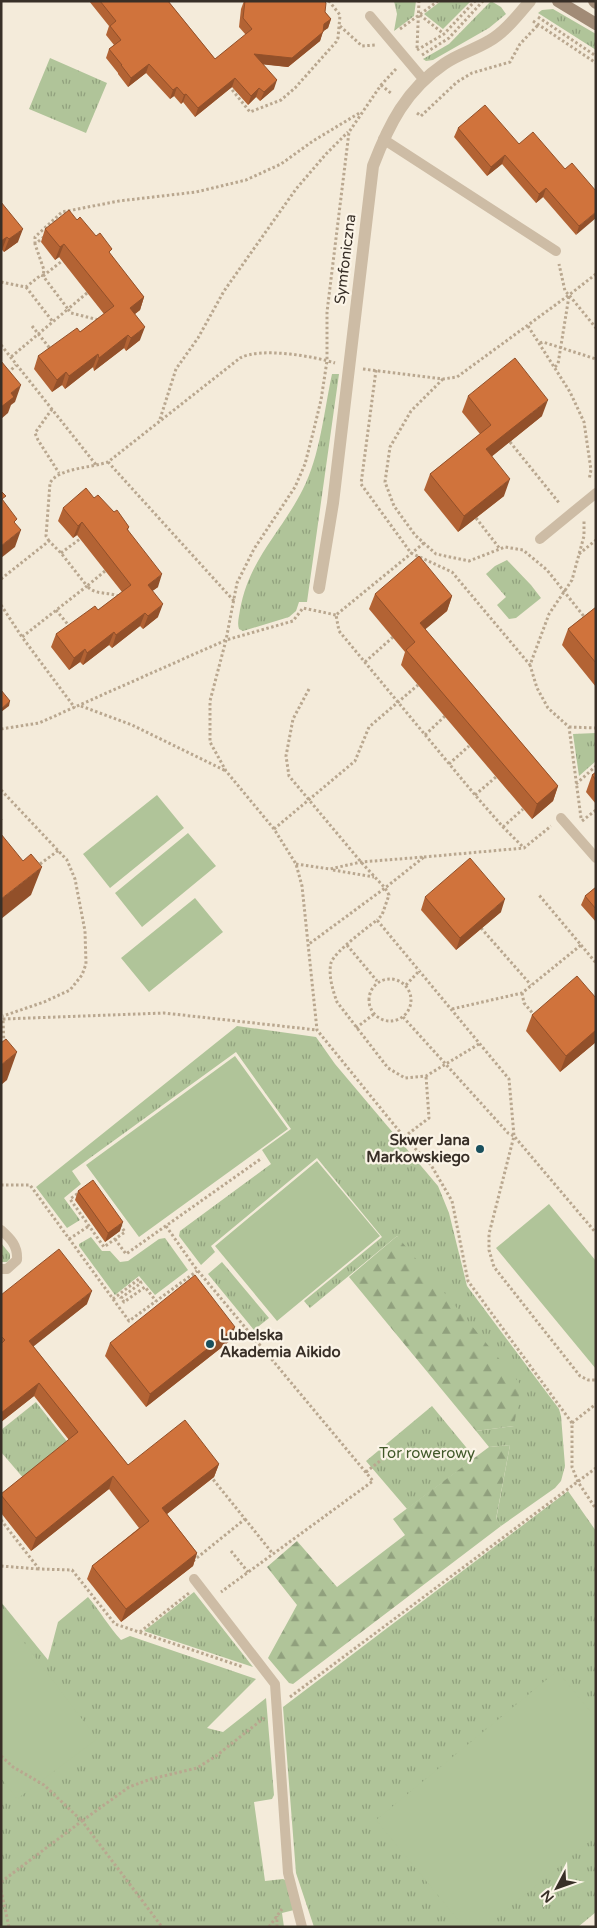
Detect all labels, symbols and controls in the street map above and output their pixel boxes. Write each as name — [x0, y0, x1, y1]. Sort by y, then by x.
street label: Symfoniczna — [331, 213, 359, 305]
place label: Skwer Jana Markowskiego — [366, 1131, 470, 1167]
marker: Skwer Jana Markowskiego — [474, 1143, 486, 1155]
place label: Lubelska Akademia Aikido — [220, 1326, 341, 1361]
marker: Lubelska Akademia Aikido — [204, 1338, 216, 1350]
park label: Tor rowerowy — [379, 1444, 475, 1462]
north arrow — [532, 1863, 582, 1913]
text: N — [537, 1886, 558, 1906]

